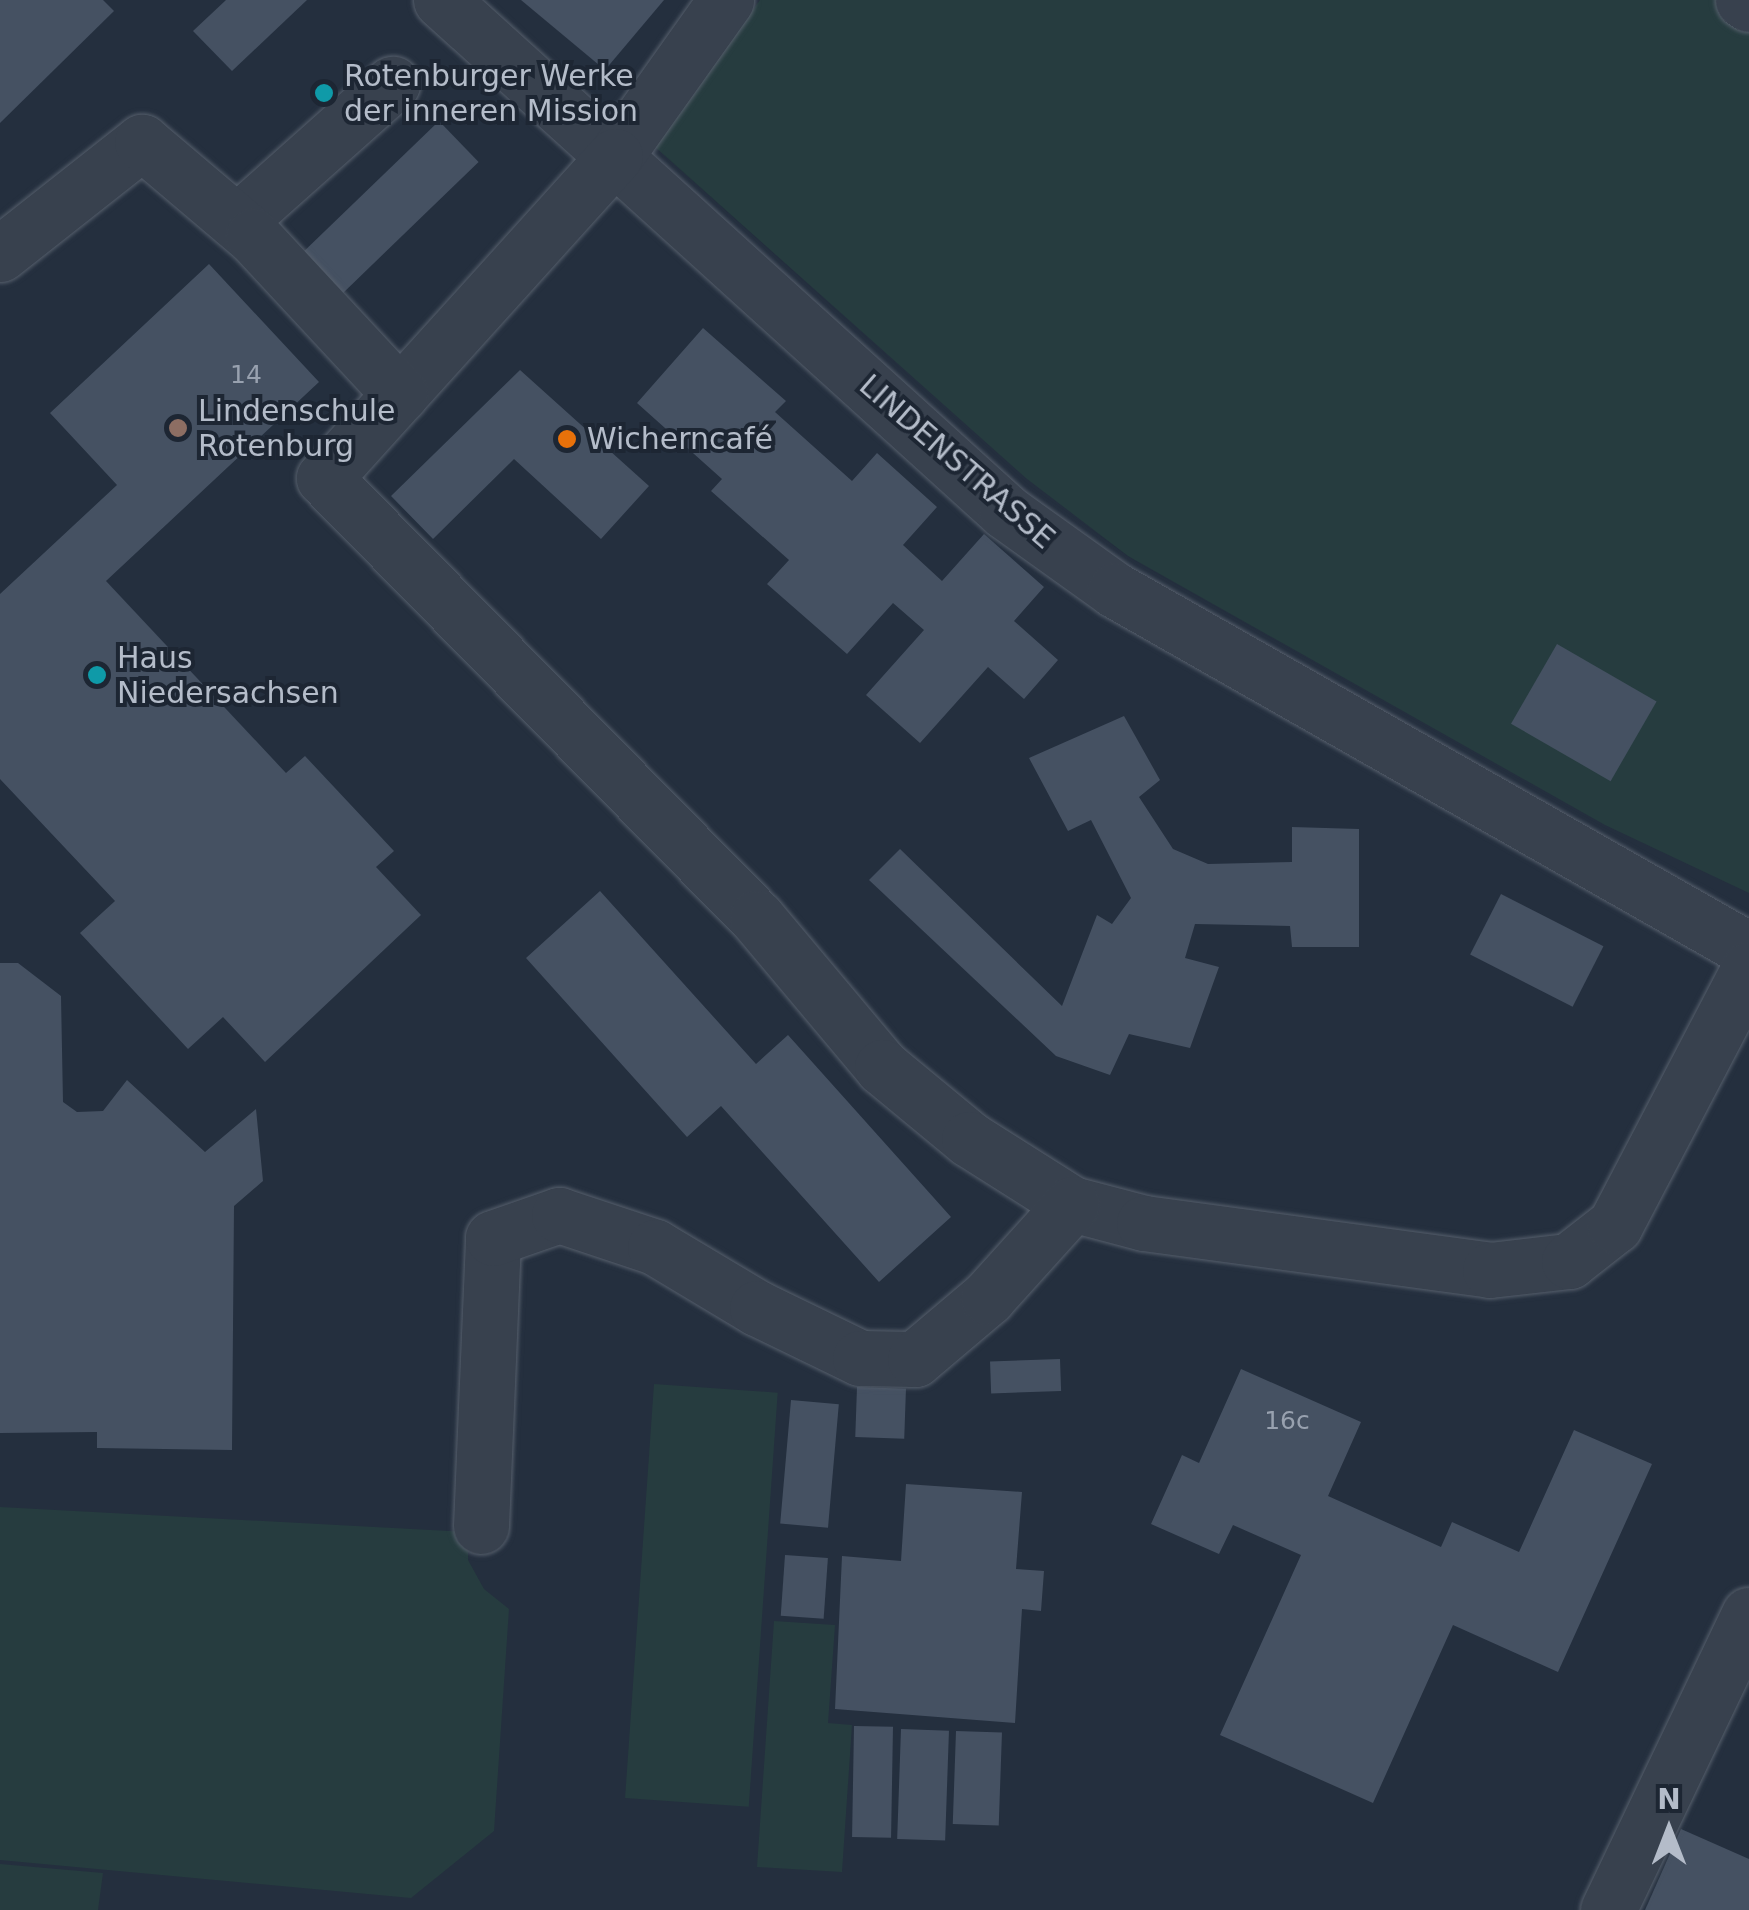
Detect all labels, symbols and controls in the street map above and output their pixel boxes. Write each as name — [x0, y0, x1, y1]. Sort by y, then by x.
place label: Rotenburger Werke der inneren Mission — [344, 58, 638, 128]
marker: Rotenburger Werke der inneren Mission — [313, 82, 335, 104]
house number: 14 — [230, 360, 262, 390]
street label: LINDENSTRASSE — [852, 367, 1062, 557]
place label: Lindenschule Rotenburg — [198, 393, 396, 464]
marker: Lindenschule Rotenburg — [167, 417, 189, 439]
place label: Wicherncafé — [587, 421, 773, 457]
marker: Wicherncafé — [556, 428, 578, 450]
place label: Haus Niedersachsen — [117, 640, 339, 710]
marker: Haus Niedersachsen — [86, 664, 108, 686]
house number: 16c — [1264, 1406, 1310, 1436]
north arrow — [1619, 1780, 1719, 1880]
text: N — [1657, 1783, 1681, 1816]

